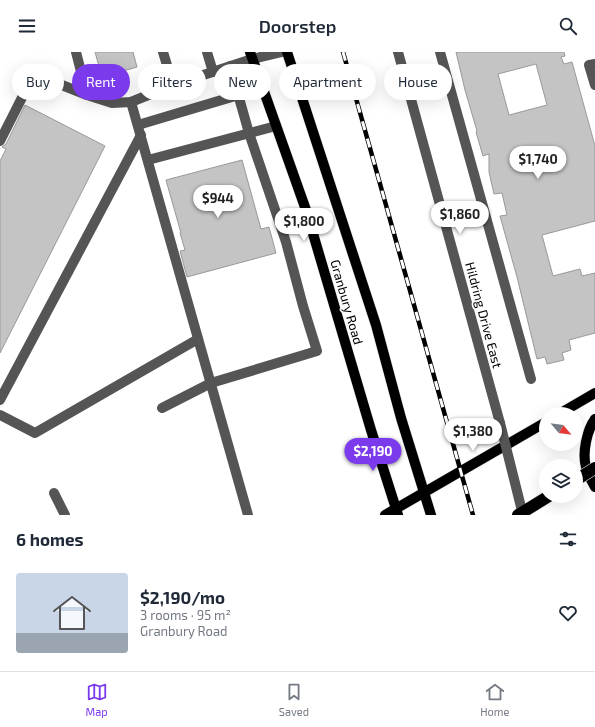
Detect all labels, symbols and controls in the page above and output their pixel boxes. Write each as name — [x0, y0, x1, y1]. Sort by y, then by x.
icon: menu — [16, 15, 38, 37]
text: Doorstep — [259, 15, 336, 37]
icon: search — [557, 15, 579, 37]
chip: Buy — [12, 64, 64, 100]
chip: Rent — [72, 64, 130, 100]
chip: Filters — [138, 64, 206, 100]
chip: New — [214, 64, 271, 100]
chip: Apartment — [279, 64, 376, 100]
chip: House — [384, 64, 452, 100]
pin: $1,740 — [505, 146, 571, 180]
text: $1,740 — [518, 151, 558, 167]
pin: $944 — [194, 185, 242, 219]
text: $944 — [202, 190, 234, 206]
pin: $1,860 — [427, 201, 493, 235]
text: $1,860 — [440, 206, 480, 222]
pin: $1,800 — [271, 208, 337, 242]
text: $1,800 — [284, 213, 324, 229]
street label: Granbury Road — [327, 258, 367, 346]
street label: Hildring Drive East — [462, 260, 506, 370]
north arrow — [539, 407, 583, 451]
map controls — [539, 407, 583, 503]
pin: $1,380 — [440, 418, 506, 452]
text: $1,380 — [453, 423, 493, 439]
pin: $2,190 — [340, 438, 406, 472]
text: $2,190 — [353, 443, 393, 459]
button: layers — [539, 459, 583, 503]
icon: filters — [557, 528, 579, 550]
text: 6 homes — [16, 529, 84, 549]
text: $2,190/mo — [140, 587, 225, 607]
icon: home — [48, 589, 96, 637]
icon: heart — [557, 602, 579, 624]
text: 3 rooms · 95 m² — [140, 607, 231, 623]
text: Granbury Road — [140, 623, 228, 639]
tab: Map — [86, 681, 108, 718]
tab: Saved — [279, 681, 309, 718]
tab: Home — [480, 681, 509, 718]

